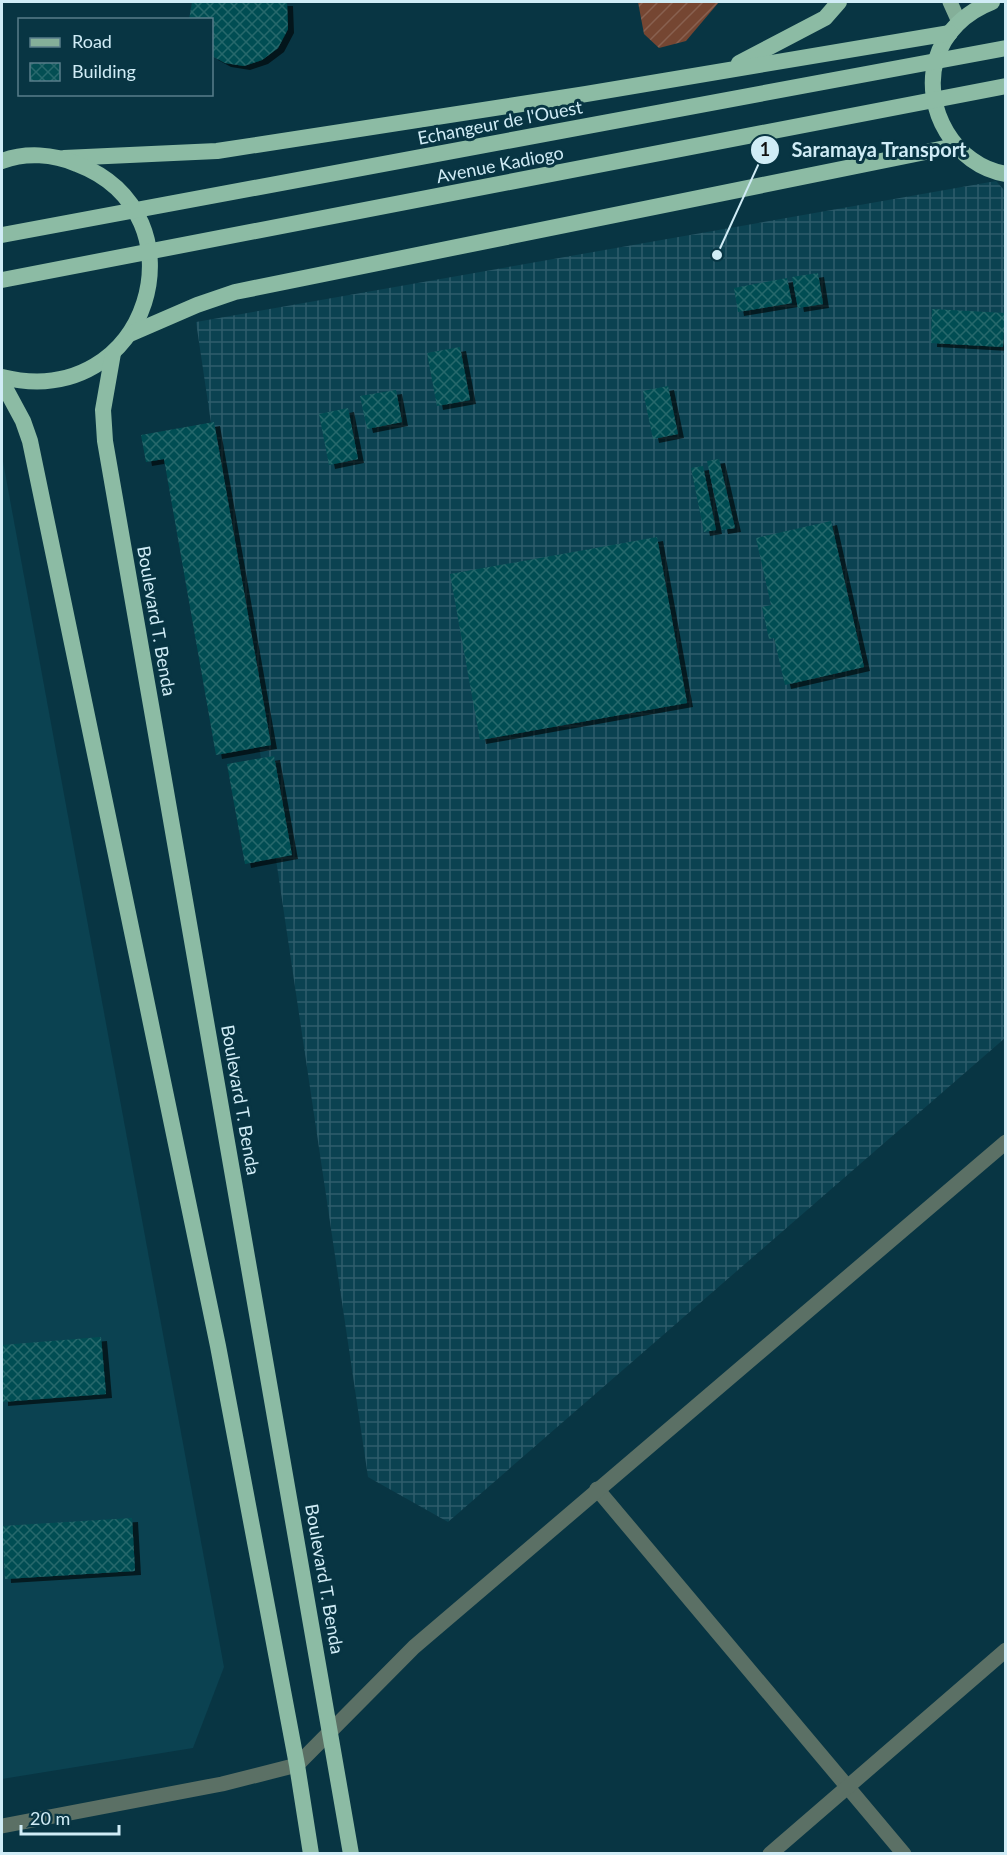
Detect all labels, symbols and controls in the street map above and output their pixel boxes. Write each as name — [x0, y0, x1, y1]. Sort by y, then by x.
legend — [18, 18, 213, 96]
text: Road — [72, 30, 112, 52]
text: Building — [72, 60, 136, 82]
street label: Echangeur de l'Ouest — [416, 95, 585, 149]
callout: Saramaya Transport — [750, 131, 979, 169]
text: Saramaya Transport — [791, 137, 967, 161]
text: 1 — [760, 138, 770, 160]
street label: Avenue Kadiogo — [434, 141, 565, 187]
street label: Boulevard T. Benda — [133, 544, 181, 698]
street label: Boulevard T. Benda — [217, 1023, 265, 1177]
street label: Boulevard T. Benda — [301, 1502, 349, 1656]
scale bar — [21, 1798, 118, 1836]
text: 20 m — [30, 1807, 70, 1829]

